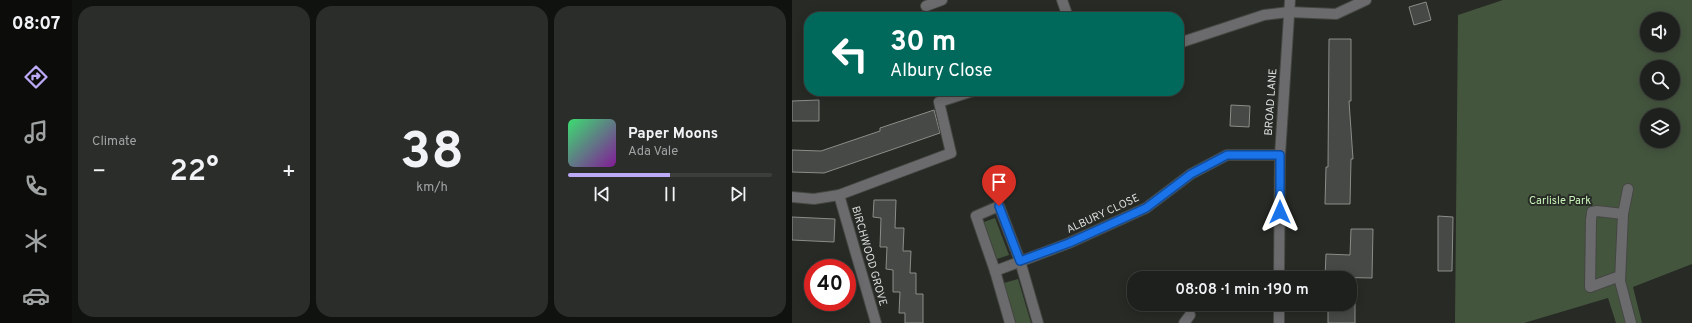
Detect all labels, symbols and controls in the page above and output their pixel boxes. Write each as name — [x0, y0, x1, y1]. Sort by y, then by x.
map controls — [1640, 12, 1680, 148]
button: sound — [1640, 12, 1680, 52]
text: 08:07 — [12, 13, 60, 36]
text: 30 m — [890, 25, 956, 61]
icon: left — [824, 28, 876, 80]
text: Albury Close — [890, 60, 992, 83]
button: search — [1640, 60, 1680, 100]
icon: directions — [22, 63, 50, 91]
street label: BROAD LANE — [1262, 68, 1280, 136]
button: layers — [1640, 108, 1680, 148]
icon: music — [22, 118, 50, 146]
text: 38 — [400, 121, 464, 187]
text: Paper Moons — [628, 125, 718, 144]
text: Climate — [92, 134, 137, 150]
text: Ada Vale — [628, 144, 678, 160]
text: 22° — [169, 154, 219, 191]
text: − — [92, 159, 106, 186]
text: + — [282, 159, 296, 186]
pin — [982, 165, 1016, 206]
icon: arrive — [988, 171, 1010, 193]
icon: phone — [22, 172, 50, 200]
text: km/h — [416, 180, 448, 196]
icon: previous — [591, 183, 613, 205]
icon: pause — [659, 183, 681, 205]
icon: next — [727, 183, 749, 205]
street label: ALBURY CLOSE — [1064, 191, 1142, 237]
position arrow — [1259, 191, 1301, 233]
park label: Carlisle Park — [1529, 194, 1591, 208]
street label: BIRCHWOOD GROVE — [848, 204, 890, 308]
icon: climate — [22, 227, 50, 255]
speed limit sign: 40 — [804, 259, 856, 311]
text: 08:08 · 1 min · 190 m — [1175, 281, 1309, 300]
icon: car — [22, 282, 50, 310]

